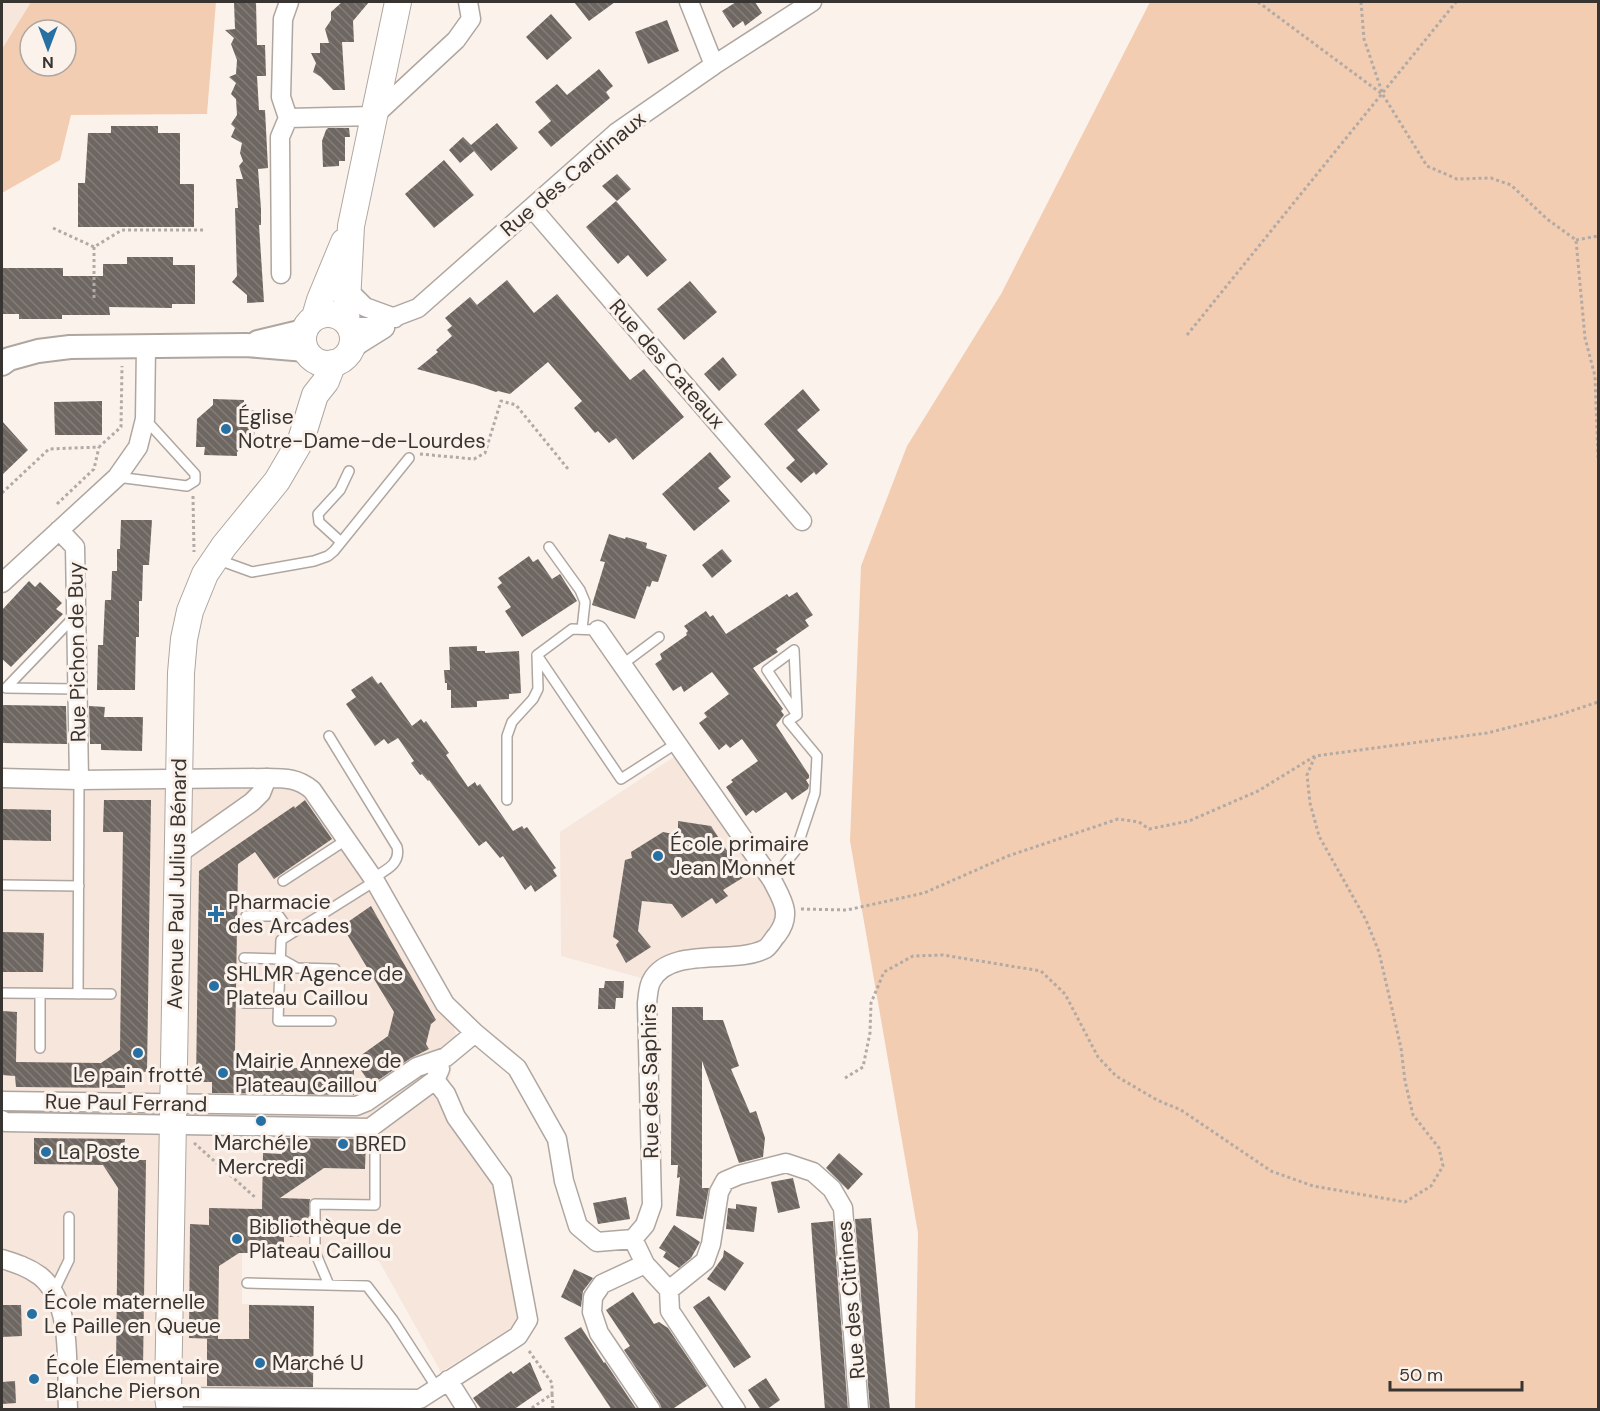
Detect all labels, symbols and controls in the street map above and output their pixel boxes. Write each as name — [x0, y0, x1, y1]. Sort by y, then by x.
north arrow — [18, 18, 78, 78]
text: N — [42, 52, 54, 73]
street label: Rue des Cardinaux — [495, 105, 651, 243]
street label: Rue des Cateaux — [603, 293, 731, 435]
place label: Église Notre-Dame-de-Lourdes — [238, 403, 486, 455]
marker: Église Notre-Dame-de-Lourdes — [219, 422, 233, 436]
street label: Rue Pichon de Buy — [61, 561, 93, 742]
street label: Avenue Paul Julius Bénard — [161, 758, 193, 1010]
place label: École primaire Jean Monnet — [670, 830, 809, 882]
marker: École primaire Jean Monnet — [651, 849, 665, 863]
place label: Pharmacie des Arcades — [228, 888, 350, 940]
marker: Pharmacie des Arcades — [209, 907, 223, 921]
place label: SHLMR Agence de Plateau Caillou — [226, 960, 403, 1012]
marker: SHLMR Agence de Plateau Caillou — [207, 979, 221, 993]
street label: Rue des Saphirs — [635, 1003, 665, 1159]
marker: Le pain frotté — [131, 1046, 145, 1060]
place label: Mairie Annexe de Plateau Caillou — [235, 1047, 402, 1099]
place label: Le pain frotté — [73, 1061, 203, 1089]
marker: Mairie Annexe de Plateau Caillou — [216, 1066, 230, 1080]
street label: Rue Paul Ferrand — [45, 1088, 207, 1118]
marker: Marché le Mercredi — [254, 1114, 268, 1128]
place label: Marché le Mercredi — [214, 1129, 308, 1181]
place label: BRED — [355, 1130, 406, 1158]
marker: BRED — [336, 1137, 350, 1151]
place label: La Poste — [58, 1138, 140, 1166]
marker: La Poste — [39, 1145, 53, 1159]
place label: Bibliothèque de Plateau Caillou — [249, 1213, 402, 1265]
street label: Rue des Citrines — [830, 1220, 872, 1380]
marker: Bibliothèque de Plateau Caillou — [230, 1232, 244, 1246]
place label: École maternelle Le Paille en Queue — [44, 1288, 221, 1340]
marker: École maternelle Le Paille en Queue — [25, 1307, 39, 1321]
place label: Marché U — [272, 1349, 364, 1377]
place label: École Élementaire Blanche Pierson — [46, 1353, 220, 1405]
scale bar — [1390, 1354, 1522, 1392]
marker: Marché U — [253, 1356, 267, 1370]
text: 50 m — [1399, 1363, 1443, 1387]
marker: École Élementaire Blanche Pierson — [27, 1372, 41, 1386]

